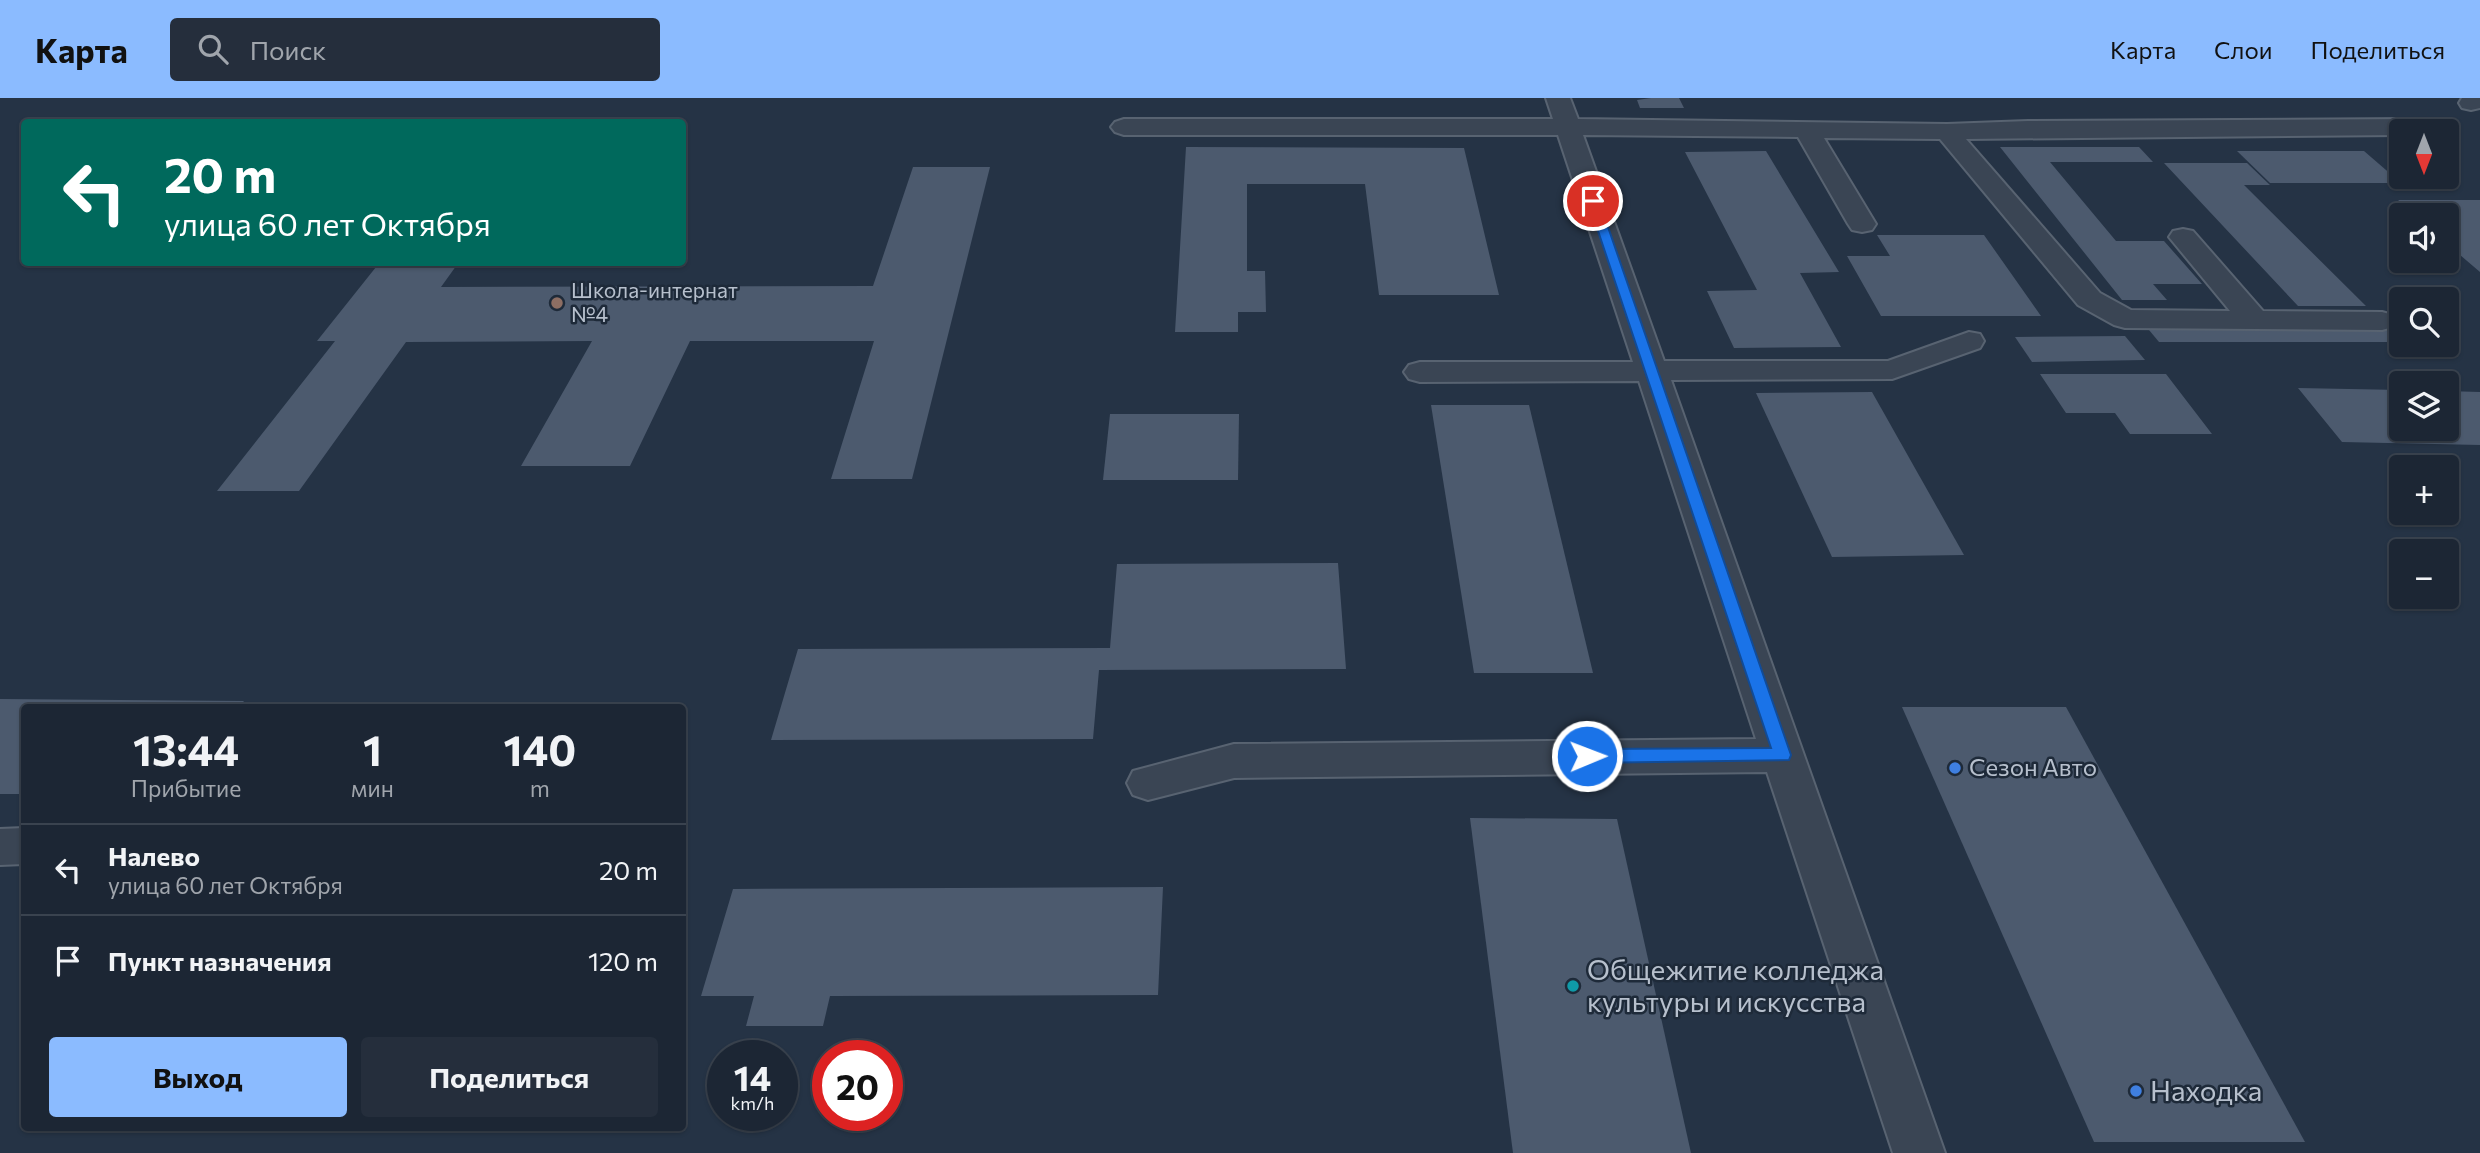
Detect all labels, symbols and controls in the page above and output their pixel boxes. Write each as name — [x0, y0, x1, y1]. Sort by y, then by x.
search box — [170, 18, 660, 81]
text: Карта — [35, 29, 128, 70]
icon: search — [194, 30, 232, 68]
text: Поиск — [250, 34, 326, 65]
text: Карта — [2110, 35, 2176, 64]
text: Слои — [2214, 35, 2272, 64]
text: Поделиться — [2310, 35, 2445, 64]
north arrow — [2389, 119, 2459, 189]
map controls — [2389, 119, 2459, 609]
text: 20 m — [164, 143, 276, 203]
icon: left — [49, 147, 140, 238]
pin — [1563, 171, 1623, 231]
icon: arrive — [1574, 182, 1612, 220]
text: улица 60 лет Октября — [164, 203, 491, 243]
button: sound — [2389, 203, 2459, 273]
place label: Школа-интернат №4 — [571, 277, 738, 326]
button: search — [2389, 287, 2459, 357]
marker: Школа-интернат №4 — [549, 295, 565, 311]
button: layers — [2389, 371, 2459, 441]
button: + — [2389, 455, 2459, 525]
button: − — [2389, 539, 2459, 609]
position arrow — [1550, 719, 1624, 793]
text: 13:44 — [133, 723, 239, 775]
text: 1 — [363, 723, 382, 775]
text: 140 — [504, 723, 576, 775]
place label: Сезон Авто — [1969, 752, 2097, 781]
marker: Сезон Авто — [1947, 760, 1963, 776]
text: Прибытие — [131, 774, 241, 802]
text: мин — [351, 774, 394, 802]
text: m — [530, 774, 550, 802]
text: Налево — [108, 840, 200, 871]
icon: left — [49, 851, 87, 889]
text: 20 m — [599, 854, 658, 885]
text: улица 60 лет Октября — [108, 871, 343, 899]
icon: arrive — [49, 942, 87, 980]
text: Пункт назначения — [108, 945, 332, 976]
text: 120 m — [588, 945, 658, 976]
place label: Общежитие колледжа культуры и искусства — [1587, 952, 1884, 1018]
marker: Общежитие колледжа культуры и искусства — [1565, 978, 1581, 994]
button: Выход — [49, 1037, 347, 1117]
button: Поделиться — [361, 1037, 658, 1117]
speed limit sign: 20 — [812, 1040, 903, 1131]
text: 14 — [734, 1055, 771, 1098]
place label: Находка — [2150, 1073, 2262, 1107]
marker: Находка — [2128, 1083, 2144, 1099]
text: km/h — [731, 1092, 774, 1114]

